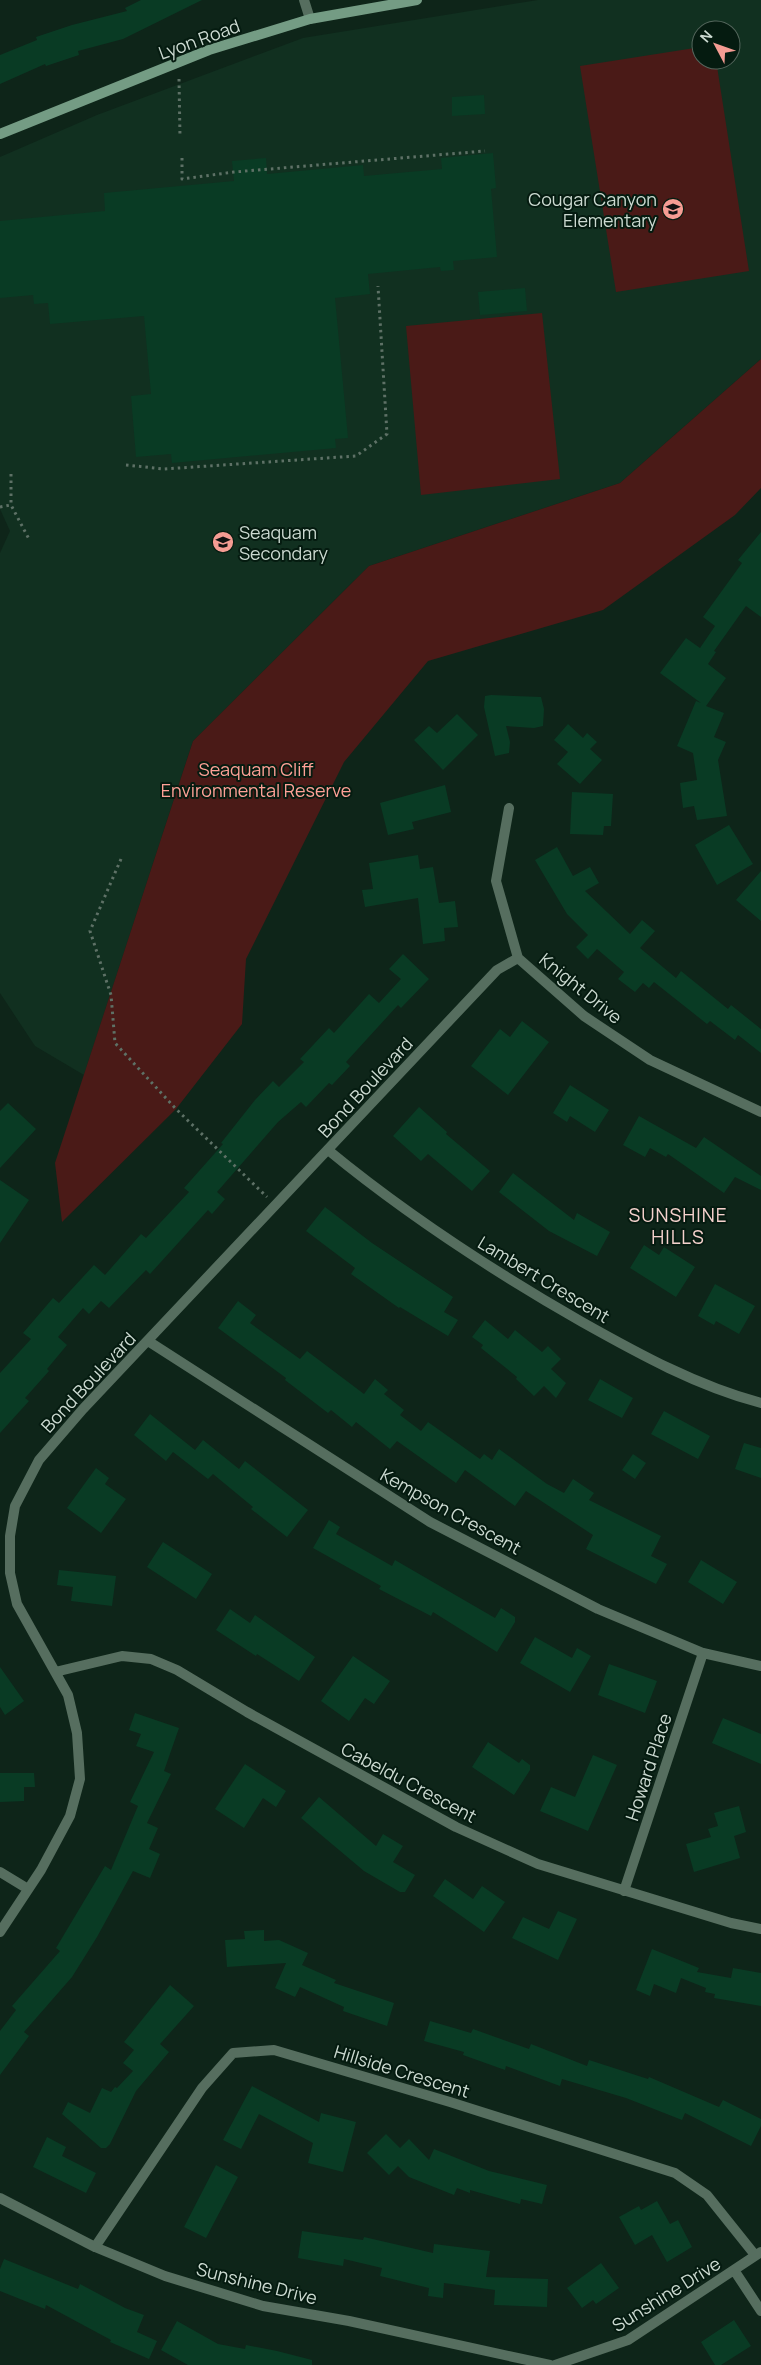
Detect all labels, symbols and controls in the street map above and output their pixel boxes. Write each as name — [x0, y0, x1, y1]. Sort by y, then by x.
street label: Lyon Road — [155, 13, 243, 65]
north arrow — [691, 20, 741, 70]
text: N — [695, 26, 716, 46]
place label: Cougar Canyon Elementary — [528, 187, 658, 232]
school or university icon: Cougar Canyon Elementary — [661, 197, 685, 221]
place label: Seaquam Secondary — [239, 520, 329, 565]
school or university icon: Seaquam Secondary — [211, 530, 235, 554]
park label: Seaquam Cliff Environmental Reserve — [161, 757, 351, 802]
street label: Knight Drive — [535, 947, 627, 1029]
street label: Bond Boulevard — [312, 1032, 418, 1142]
district label: SUNSHINE HILLS — [628, 1202, 728, 1250]
street label: Lambert Crescent — [474, 1230, 614, 1328]
street label: Bond Boulevard — [35, 1327, 141, 1437]
street label: Kempson Crescent — [376, 1462, 526, 1560]
street label: Howard Place — [619, 1710, 677, 1824]
street label: Cabeldu Crescent — [337, 1736, 481, 1828]
street label: Hillside Crescent — [331, 2039, 473, 2103]
street label: Sunshine Drive — [607, 2251, 725, 2337]
street label: Sunshine Drive — [194, 2256, 320, 2310]

